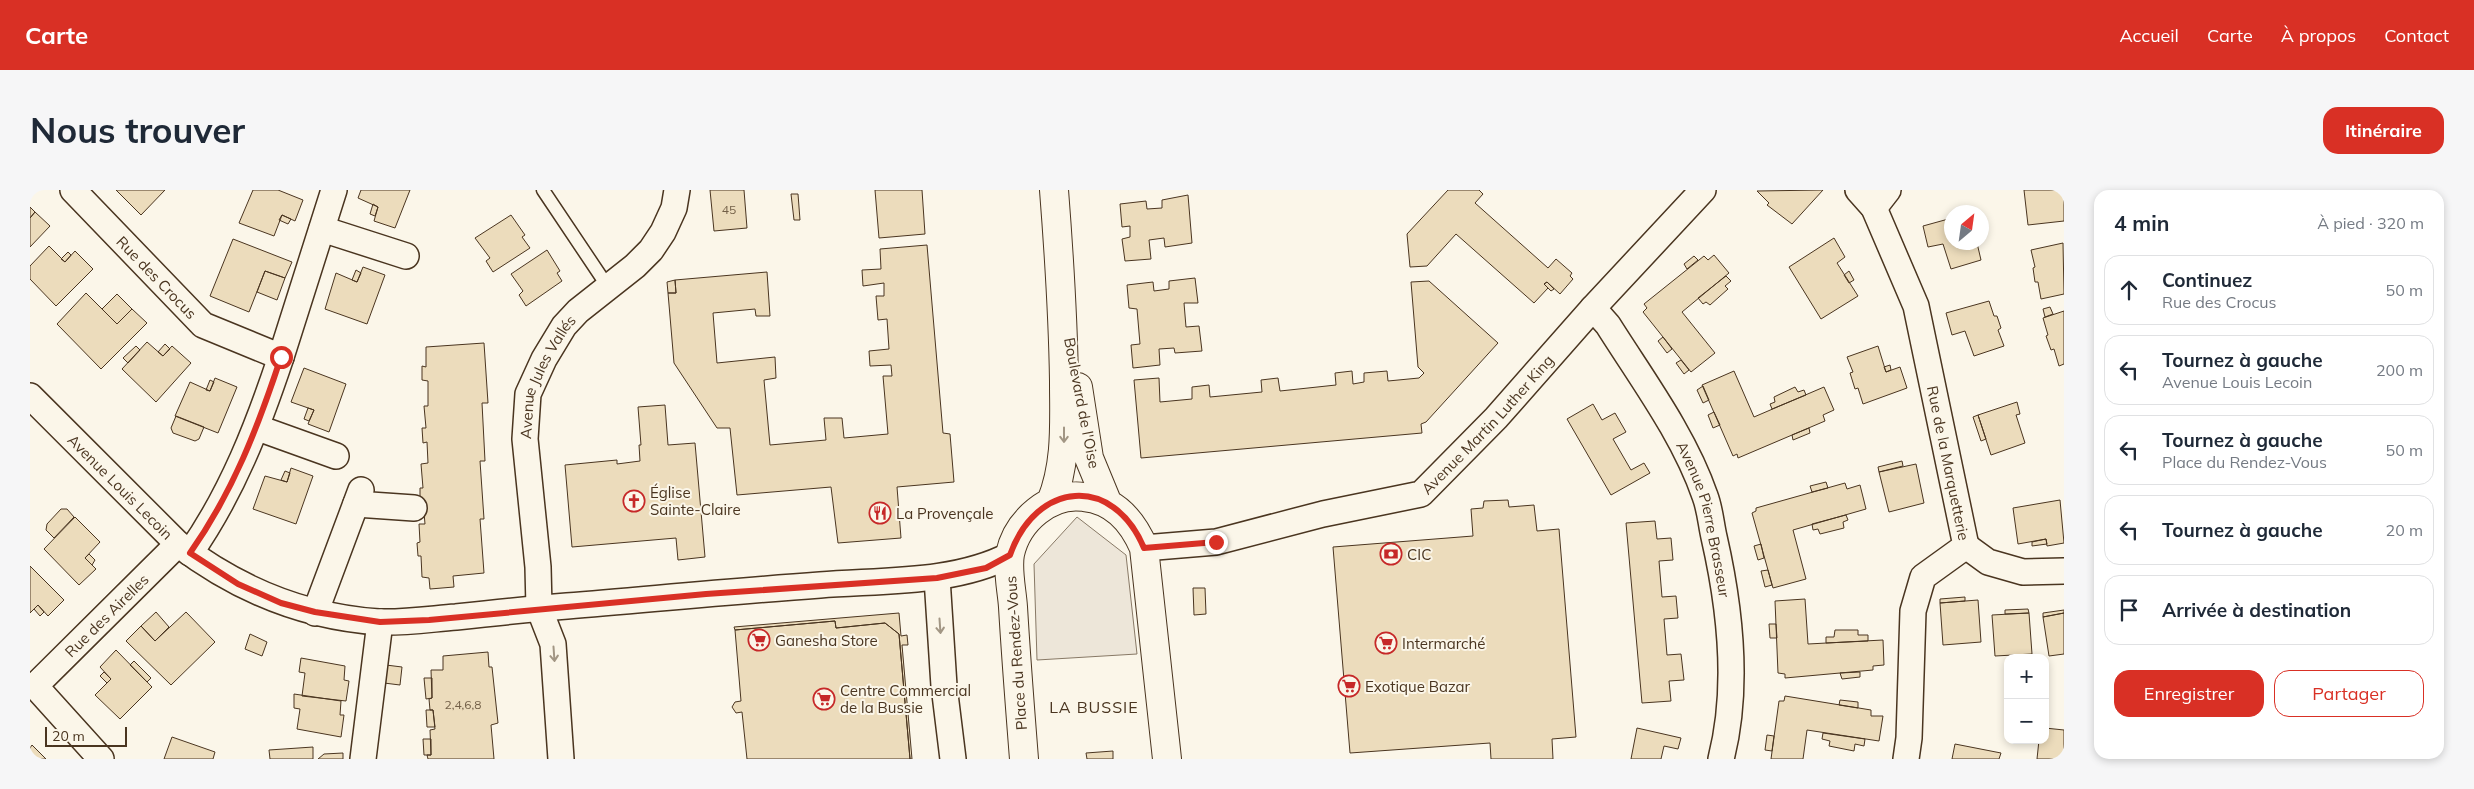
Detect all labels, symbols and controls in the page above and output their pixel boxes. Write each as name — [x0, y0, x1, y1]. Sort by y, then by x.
text: Carte — [25, 20, 88, 50]
text: Accueil — [2119, 24, 2179, 47]
text: Carte — [2207, 24, 2253, 47]
text: À propos — [2281, 24, 2356, 47]
text: Contact — [2384, 24, 2449, 47]
button: Itinéraire — [2323, 107, 2444, 154]
text: Nous trouver — [30, 108, 245, 152]
house number: 45 — [722, 202, 736, 217]
north arrow — [1944, 205, 1989, 250]
text: 4 min — [2114, 210, 2169, 236]
text: À pied · 320 m — [2317, 213, 2424, 233]
street label: Rue des Crocus — [113, 232, 201, 322]
text: Continuez — [2162, 268, 2252, 292]
icon: ahead — [2115, 276, 2143, 304]
text: 50 m — [2386, 280, 2423, 300]
text: Rue des Crocus — [2162, 292, 2276, 312]
street label: Avenue Jules Vallés — [516, 310, 579, 439]
street label: Boulevard de l'Oise — [1060, 336, 1104, 470]
route start — [270, 346, 293, 369]
text: Tournez à gauche — [2162, 348, 2323, 372]
street label: Avenue Martin Luther King — [1417, 350, 1557, 498]
icon: left — [2115, 356, 2143, 384]
text: 200 m — [2376, 360, 2423, 380]
text: Avenue Louis Lecoin — [2162, 372, 2312, 392]
street label: Rue de la Marquetterie — [1923, 384, 1974, 542]
one-way arrow — [1059, 427, 1069, 443]
text: Tournez à gauche — [2162, 428, 2323, 452]
street label: Avenue Louis Lecoin — [64, 430, 177, 543]
icon: left — [2115, 436, 2143, 464]
street label: Avenue Pierre Brasseur — [1673, 438, 1735, 599]
text: 50 m — [2386, 440, 2423, 460]
text: Place du Rendez-Vous — [2162, 452, 2327, 472]
place label: Église Sainte-Claire — [650, 483, 741, 519]
church icon: Église Sainte-Claire — [622, 489, 646, 513]
restaurant icon: La Provençale — [868, 501, 892, 525]
place label: La Provençale — [896, 504, 993, 523]
icon: left — [2115, 516, 2143, 544]
text: Tournez à gauche — [2162, 518, 2323, 542]
text: 20 m — [2386, 520, 2423, 540]
route end — [1205, 531, 1228, 554]
bank icon: CIC — [1379, 542, 1403, 566]
place label: CIC — [1407, 545, 1431, 564]
street label: Rue des Airelles — [60, 569, 152, 661]
street label: Place du Rendez-Vous — [1001, 575, 1031, 731]
icon: arrive — [2115, 596, 2143, 624]
text: Arrivée à destination — [2162, 598, 2351, 622]
one-way arrow — [936, 618, 945, 634]
supermarket icon: Ganesha Store — [747, 628, 771, 652]
place label: Ganesha Store — [775, 631, 878, 650]
supermarket icon: Intermarché — [1374, 631, 1398, 655]
place label: Intermarché — [1402, 634, 1485, 653]
one-way arrow — [549, 646, 558, 662]
map controls — [2004, 654, 2049, 744]
button: + — [2004, 654, 2049, 699]
button: Enregistrer — [2114, 670, 2264, 717]
button: Partager — [2274, 670, 2424, 717]
supermarket icon: Exotique Bazar — [1337, 674, 1361, 698]
place label: Exotique Bazar — [1365, 677, 1471, 696]
place label: Centre Commercial de la Bussie — [840, 681, 971, 717]
supermarket icon: Centre Commercial de la Bussie — [812, 687, 836, 711]
house number: 2,4,6,8 — [444, 697, 482, 712]
district label: LA BUSSIE — [1049, 697, 1139, 717]
button: − — [2004, 699, 2049, 744]
scale bar — [45, 724, 128, 747]
text: 20 m — [52, 727, 85, 745]

